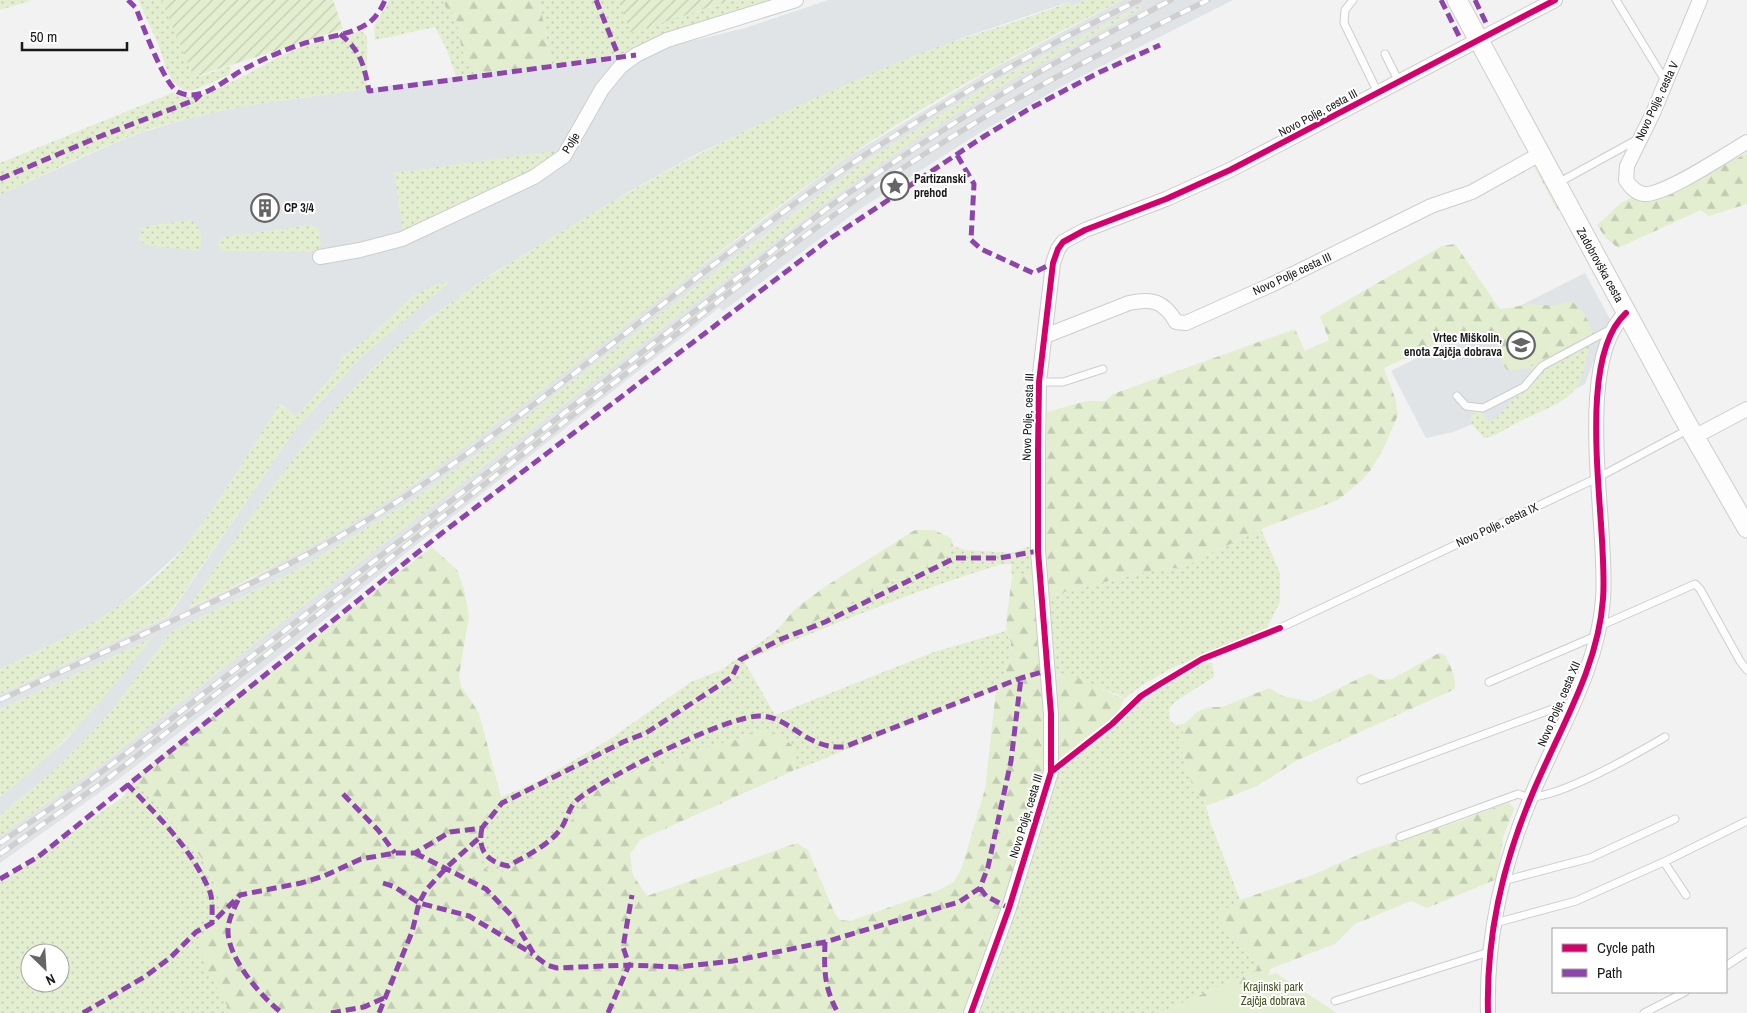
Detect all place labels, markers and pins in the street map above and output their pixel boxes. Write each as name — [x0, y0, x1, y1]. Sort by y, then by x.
place icon: Partizanski prehod — [880, 171, 910, 201]
place label: Partizanski prehod — [914, 171, 966, 201]
building icon: CP 3/4 — [250, 193, 280, 223]
place label: CP 3/4 — [284, 200, 314, 216]
place label: Vrtec Miškolin, enota Zajčja dobrava — [1404, 330, 1503, 360]
school or university icon: Vrtec Miškolin, enota Zajčja dobrava — [1506, 330, 1536, 360]

